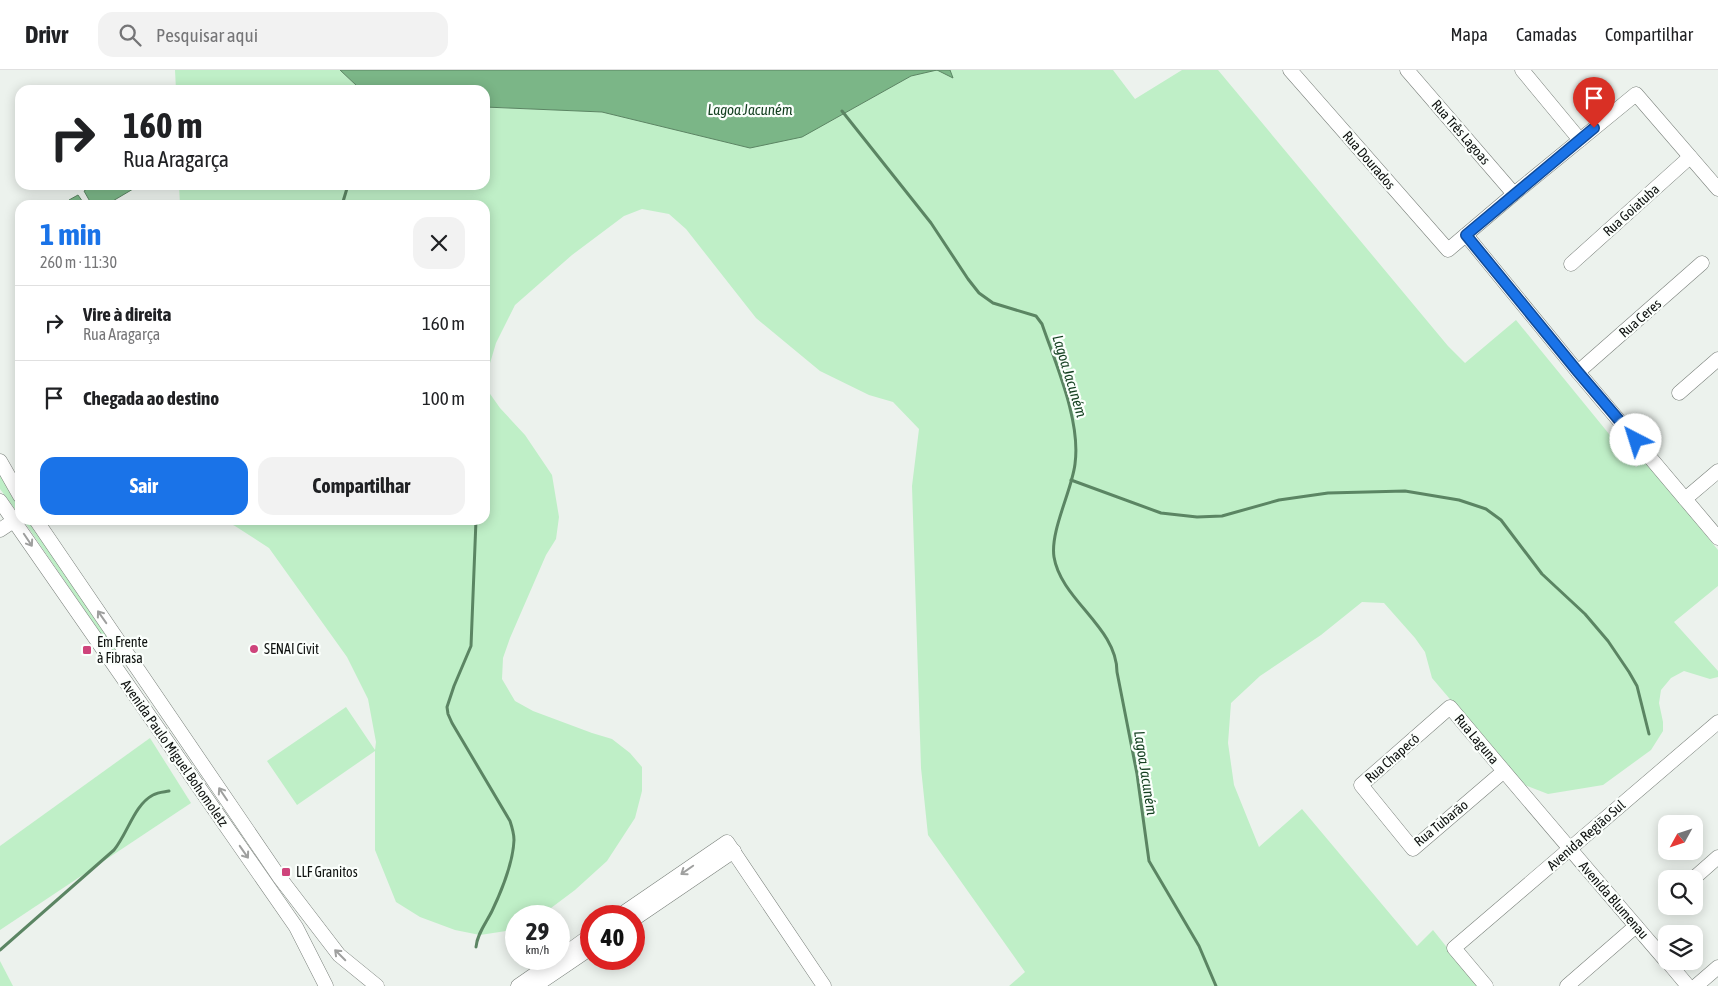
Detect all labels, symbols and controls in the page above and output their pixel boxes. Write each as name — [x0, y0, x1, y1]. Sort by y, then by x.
search box — [98, 12, 448, 57]
text: Drivr — [25, 21, 68, 48]
icon: search — [116, 21, 144, 49]
text: Pesquisar aqui — [156, 24, 258, 46]
text: Mapa — [1451, 24, 1488, 45]
text: Camadas — [1516, 24, 1577, 45]
text: Compartilhar — [1605, 24, 1693, 45]
pin — [1573, 77, 1615, 128]
icon: arrive — [1580, 84, 1608, 112]
street label: Rua Três Lagoas — [1429, 96, 1493, 168]
water label: Lagoa Jacuném — [707, 101, 793, 118]
icon: right — [40, 105, 105, 170]
text: 160 m — [123, 105, 202, 145]
street label: Rua Dourados — [1339, 128, 1399, 192]
text: Rua Aragarça — [123, 146, 229, 172]
street label: Rua Goiatuba — [1600, 181, 1662, 239]
text: 1 min — [40, 217, 101, 251]
button: close — [413, 217, 465, 269]
text: 260 m · 11:30 — [40, 253, 117, 271]
street label: Rua Ceres — [1616, 295, 1664, 341]
text: Vire à direita — [83, 303, 171, 325]
icon: right — [40, 309, 68, 337]
text: 160 m — [422, 312, 465, 334]
text: Rua Aragarça — [83, 325, 160, 343]
water label: Lagoa Jacuném — [1049, 333, 1091, 419]
icon: arrive — [40, 384, 68, 412]
text: Chegada ao destino — [83, 387, 219, 409]
text: 100 m — [422, 387, 465, 409]
position arrow — [1609, 413, 1661, 465]
button: Sair — [40, 457, 248, 515]
button: Compartilhar — [258, 457, 465, 515]
one-way arrow — [23, 533, 33, 547]
one-way arrow — [97, 610, 107, 624]
place label: Em Frente à Fibrasa — [97, 634, 148, 666]
place label: SENAI Civit — [264, 641, 319, 657]
marker: SENAI Civit — [248, 643, 260, 655]
marker: Em Frente à Fibrasa — [81, 644, 93, 656]
street label: Avenida Paulo Miguel Bohomoletz — [118, 677, 232, 829]
street label: Rua Laguna — [1452, 711, 1502, 767]
water label: Lagoa Jacuném — [1131, 730, 1161, 817]
street label: Rua Chapecó — [1362, 730, 1422, 786]
one-way arrow — [218, 787, 228, 801]
street label: Rua Tubarão — [1411, 796, 1471, 850]
street label: Avenida Região Sul — [1544, 797, 1628, 873]
north arrow — [1658, 815, 1702, 860]
map controls — [1658, 815, 1703, 970]
one-way arrow — [239, 845, 249, 859]
street label: Avenida Blumenau — [1576, 858, 1652, 942]
place label: LLF Granitos — [296, 864, 358, 880]
one-way arrow — [680, 865, 694, 875]
marker: LLF Granitos — [280, 866, 292, 878]
button: search — [1658, 870, 1703, 915]
speed limit sign: 40 — [580, 905, 645, 970]
text: 29 — [526, 917, 549, 945]
button: layers — [1658, 925, 1703, 970]
text: km/h — [526, 943, 549, 957]
one-way arrow — [333, 949, 346, 961]

